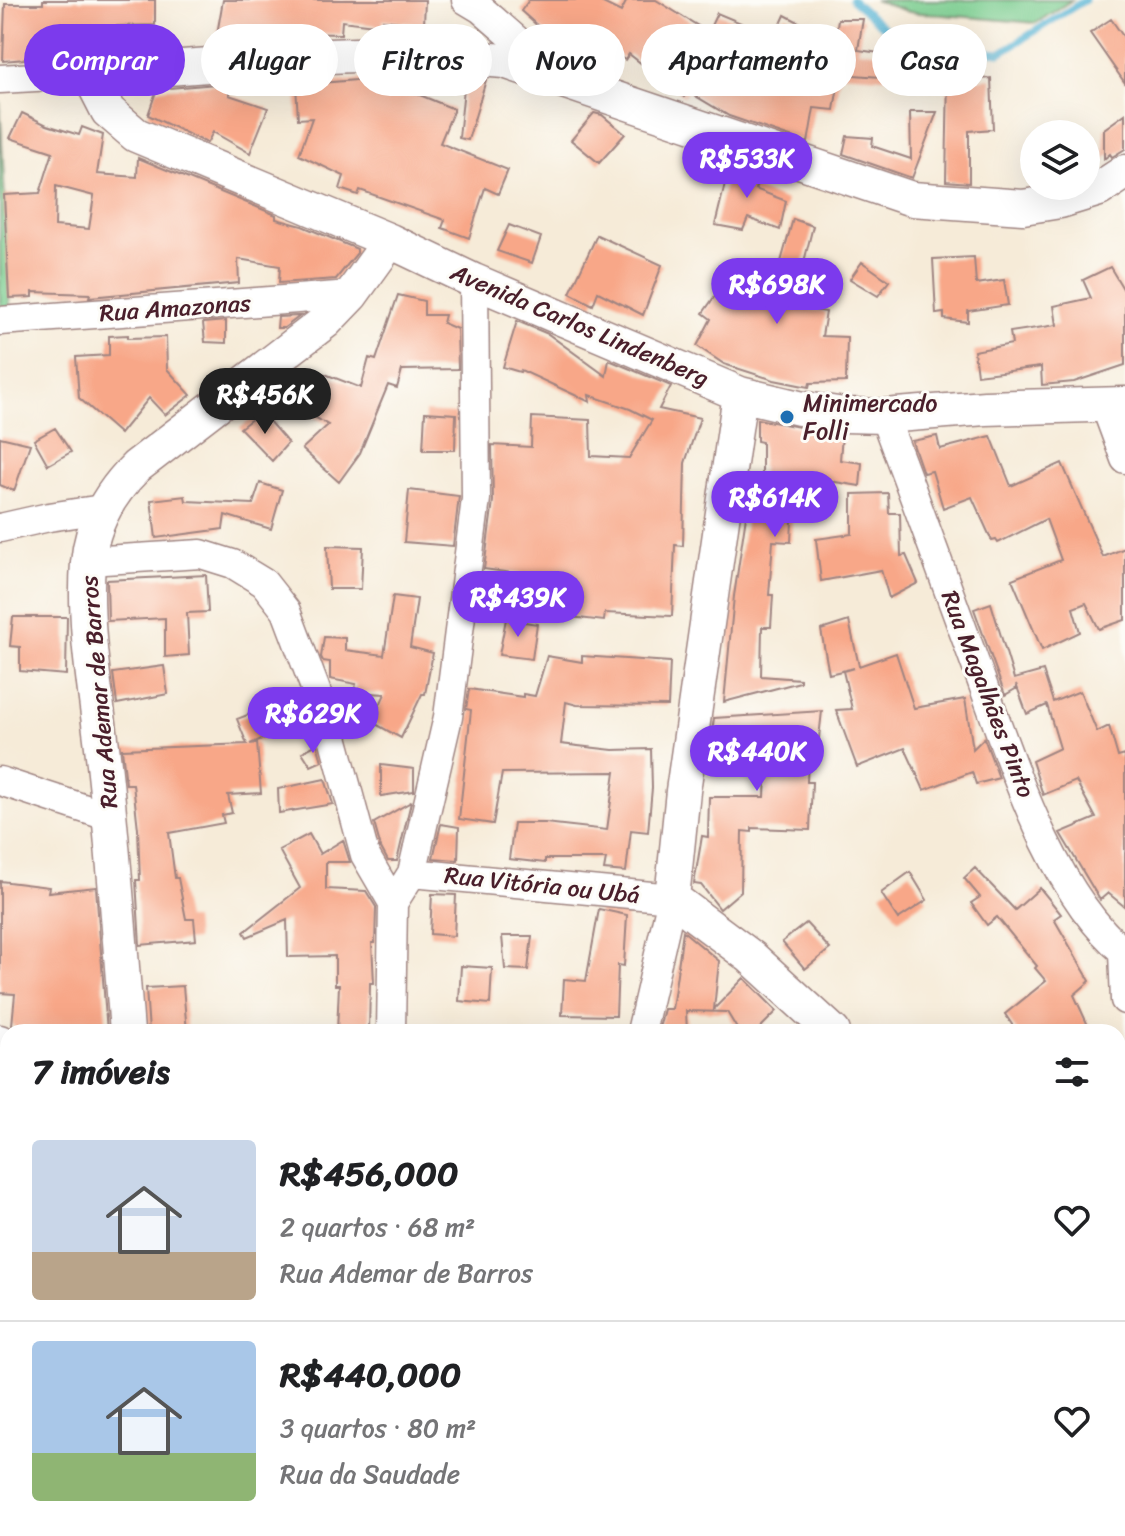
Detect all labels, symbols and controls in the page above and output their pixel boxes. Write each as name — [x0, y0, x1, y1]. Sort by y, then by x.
chip: Comprar — [24, 24, 185, 96]
chip: Alugar — [201, 24, 338, 96]
chip: Filtros — [354, 24, 492, 96]
chip: Novo — [508, 24, 625, 96]
chip: Apartamento — [641, 24, 856, 96]
chip: Casa — [872, 24, 987, 96]
map controls — [1020, 120, 1100, 200]
button: layers — [1020, 120, 1100, 200]
pin: R$533K — [682, 132, 812, 200]
text: R$533K — [700, 135, 794, 181]
street label: Avenida Carlos Lindenberg — [443, 251, 716, 399]
pin: R$698K — [712, 258, 842, 326]
text: R$698K — [729, 261, 825, 307]
street label: Rua Amazonas — [98, 282, 253, 334]
pin: R$456K — [200, 368, 330, 436]
text: R$456K — [217, 371, 313, 417]
place label: Minimercado Folli — [803, 382, 937, 452]
marker: Minimercado Folli — [778, 408, 796, 426]
pin: R$614K — [710, 471, 840, 539]
text: R$614K — [729, 474, 821, 520]
pin: R$439K — [453, 571, 583, 639]
street label: Rua Ademar de Barros — [68, 573, 130, 810]
text: R$439K — [470, 574, 566, 620]
street label: Rua Magalhães Pinto — [929, 584, 1047, 804]
pin: R$629K — [248, 687, 378, 755]
text: R$629K — [266, 690, 360, 736]
pin: R$440K — [692, 725, 822, 793]
text: R$440K — [708, 728, 806, 774]
street label: Rua Vitória ou Ubá — [442, 854, 642, 916]
text: 7 imóveis — [32, 1042, 170, 1102]
icon: filters — [1050, 1050, 1094, 1094]
text: R$456,000 — [280, 1144, 458, 1204]
icon: home — [96, 1172, 192, 1268]
icon: heart — [1050, 1198, 1094, 1242]
text: 2 quartos · 68 m² — [280, 1204, 475, 1250]
text: Rua Ademar de Barros — [280, 1250, 533, 1296]
text: R$440,000 — [280, 1345, 461, 1405]
icon: home — [96, 1373, 192, 1469]
icon: heart — [1050, 1399, 1094, 1443]
text: 3 quartos · 80 m² — [280, 1405, 476, 1451]
text: Rua da Saudade — [280, 1451, 460, 1497]

